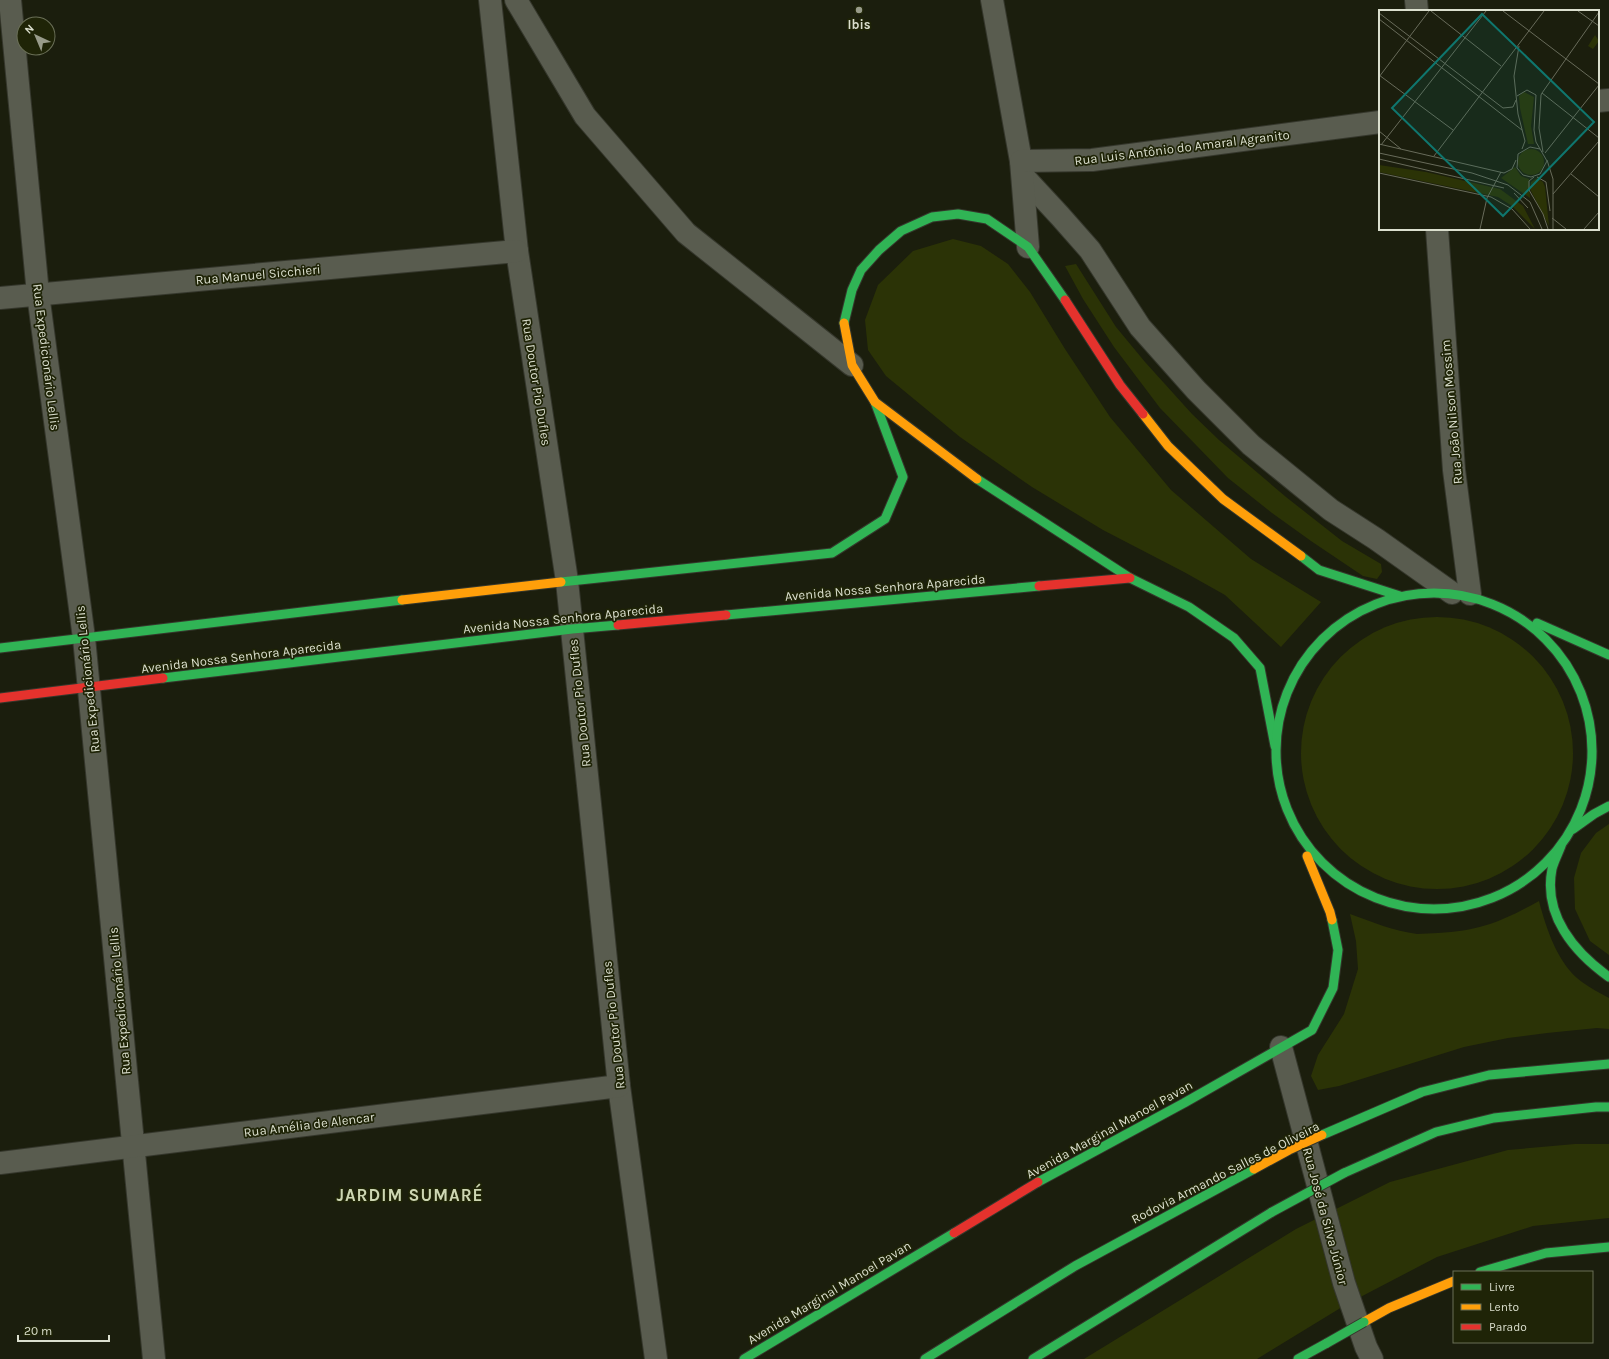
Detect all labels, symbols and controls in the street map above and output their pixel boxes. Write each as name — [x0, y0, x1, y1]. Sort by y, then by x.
marker: Ibis — [854, 5, 864, 15]
inset map — [1379, 10, 1599, 230]
north arrow — [16, 16, 56, 56]
place label: Ibis — [847, 17, 871, 32]
text: N — [22, 22, 37, 37]
street label: Rua Luis Antônio do Amaral Agranito — [1074, 127, 1291, 168]
street label: Rua Manuel Sicchieri — [195, 262, 321, 287]
street label: Rua Expedicionário Lellis — [30, 283, 63, 432]
street label: Rua Doutor Pio Dufles — [519, 317, 554, 447]
street label: Rua João Nilson Mossim — [1438, 339, 1465, 485]
street label: Avenida Nossa Senhora Aparecida — [784, 571, 986, 604]
street label: Avenida Nossa Senhora Aparecida — [462, 601, 664, 636]
street label: Rua Expedicionário Lellis — [72, 604, 103, 753]
street label: Avenida Nossa Senhora Aparecida — [140, 637, 342, 676]
street label: Rua Doutor Pio Dufles — [565, 638, 594, 768]
street label: Rua Expedicionário Lellis — [106, 926, 133, 1075]
street label: Rua Doutor Pio Dufles — [599, 960, 628, 1090]
street label: Avenida Marginal Manoel Pavan — [1023, 1077, 1195, 1182]
street label: Rua Amélia de Alencar — [243, 1109, 376, 1140]
street label: Rodovia Armando Salles de Oliveira — [1129, 1118, 1322, 1227]
street label: Rua José da Silva Júnior — [1300, 1146, 1351, 1287]
district label: JARDIM SUMARÉ — [336, 1183, 484, 1205]
street label: Avenida Marginal Manoel Pavan — [745, 1238, 914, 1347]
legend — [1453, 1271, 1593, 1343]
text: Livre — [1489, 1280, 1515, 1294]
text: Lento — [1489, 1300, 1519, 1314]
scale bar — [18, 1317, 109, 1343]
text: Parado — [1489, 1320, 1527, 1334]
text: 20 m — [24, 1324, 52, 1338]

